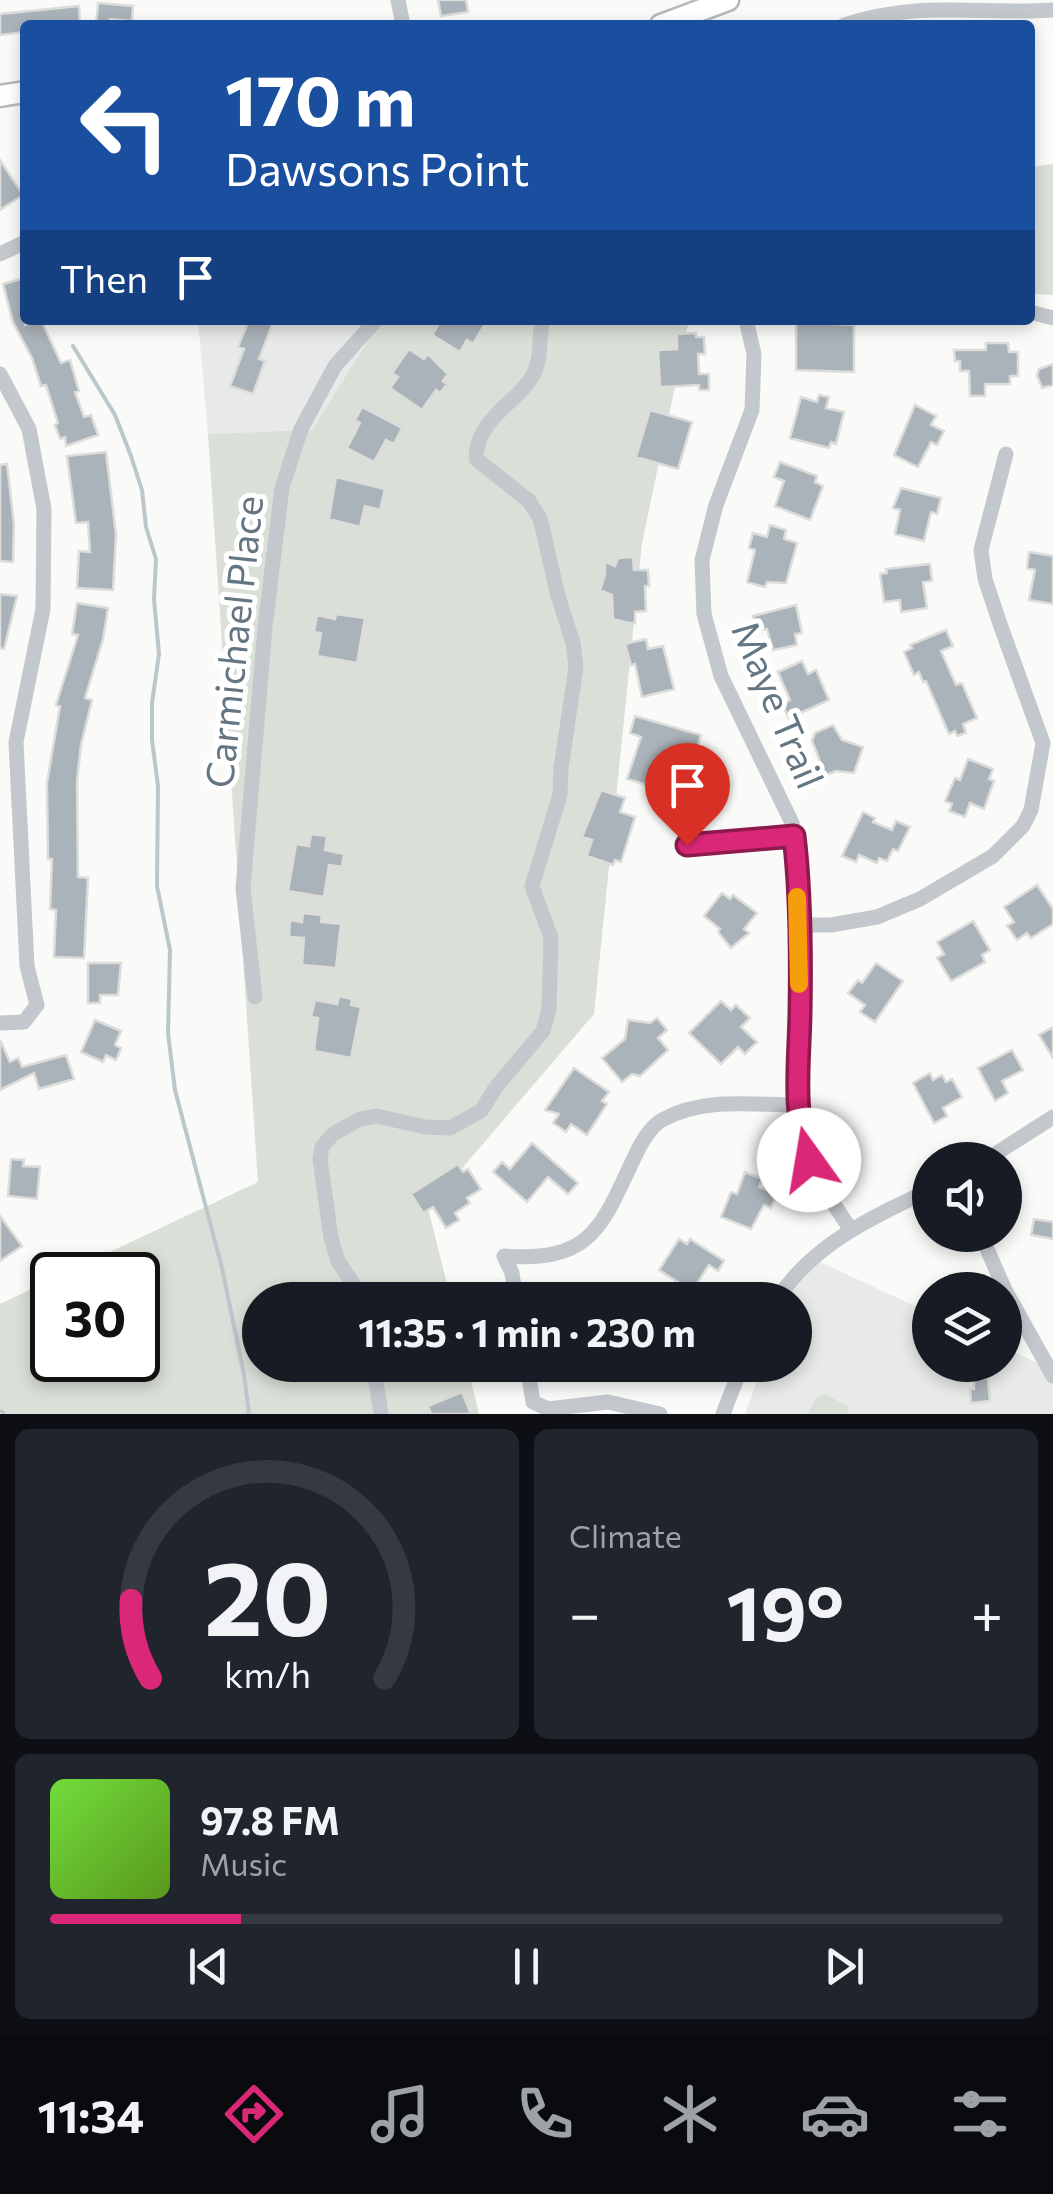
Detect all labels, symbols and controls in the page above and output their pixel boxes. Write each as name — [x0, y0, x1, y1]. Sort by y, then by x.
text: 170 m — [225, 55, 416, 140]
icon: left — [60, 60, 190, 190]
text: Dawsons Point — [225, 140, 529, 195]
icon: arrive — [168, 250, 223, 305]
text: Then — [60, 254, 148, 301]
street label: Carmichael Place — [194, 493, 271, 790]
street label: Maye Trail — [723, 613, 836, 795]
pin — [645, 743, 730, 846]
icon: arrive — [660, 758, 715, 813]
position arrow — [757, 1108, 861, 1212]
map controls — [912, 1142, 1022, 1382]
button: sound — [912, 1142, 1022, 1252]
speed limit sign: 30 — [30, 1252, 160, 1382]
button: layers — [912, 1272, 1022, 1382]
text: 11:35 · 1 min · 230 m — [358, 1308, 696, 1355]
text: Climate — [569, 1515, 682, 1555]
text: 20 — [203, 1530, 331, 1657]
text: 19° — [727, 1565, 844, 1656]
text: − — [569, 1578, 600, 1645]
text: + — [971, 1578, 1003, 1645]
text: km/h — [224, 1652, 310, 1695]
text: 97.8 FM — [200, 1796, 340, 1843]
text: Music — [200, 1843, 287, 1883]
icon: previous — [181, 1939, 236, 1994]
icon: pause — [499, 1939, 554, 1994]
icon: next — [817, 1939, 872, 1994]
icon: directions — [219, 2079, 289, 2149]
icon: music — [365, 2079, 435, 2149]
icon: phone — [510, 2079, 580, 2149]
icon: climate — [655, 2079, 725, 2149]
icon: car — [800, 2079, 870, 2149]
icon: filters — [945, 2079, 1015, 2149]
text: 11:34 — [38, 2087, 144, 2142]

